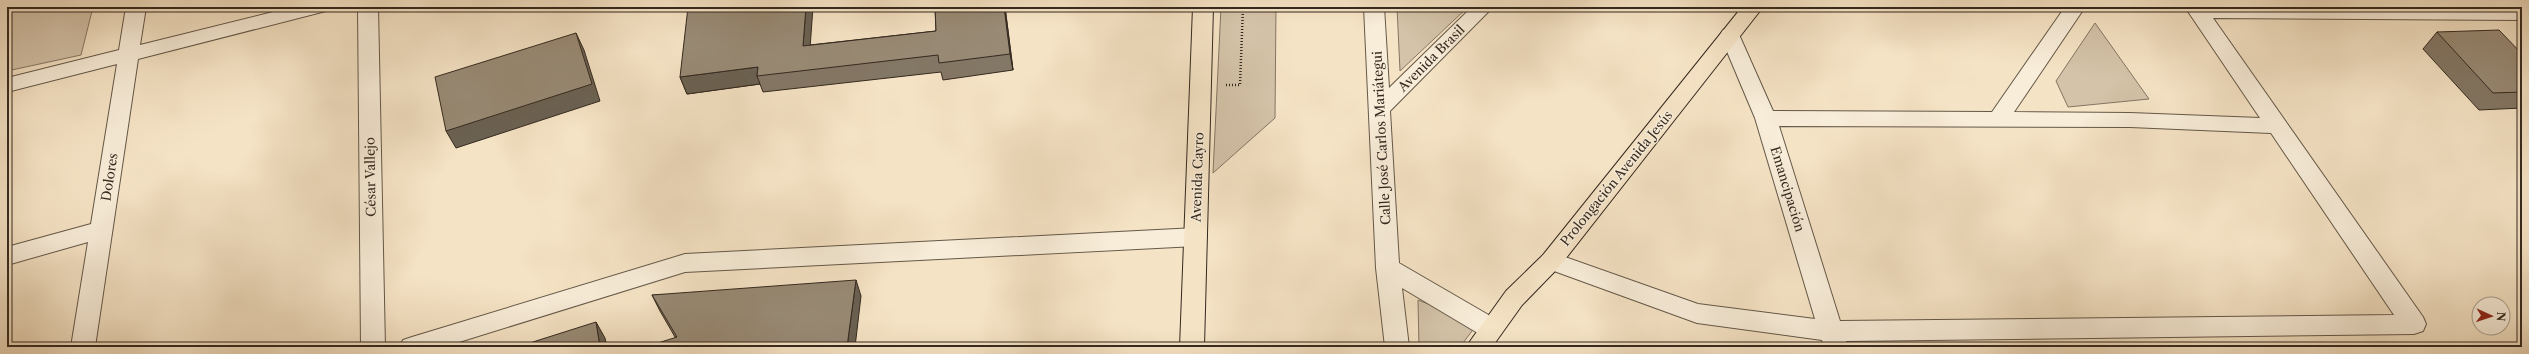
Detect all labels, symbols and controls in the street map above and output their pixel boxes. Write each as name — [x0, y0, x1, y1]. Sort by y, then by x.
street label: Avenida Brasil — [1394, 21, 1468, 95]
street label: Calle José Carlos Mariátegui — [1368, 50, 1394, 225]
street label: Prolongación Avenida Jesús — [1557, 107, 1676, 249]
street label: Avenida Cayro — [1187, 132, 1207, 223]
street label: César Vallejo — [361, 137, 379, 217]
street label: Emancipación — [1767, 144, 1809, 234]
street label: Dolores — [97, 151, 121, 202]
north arrow — [2471, 296, 2511, 336]
text: N — [2494, 311, 2508, 322]

